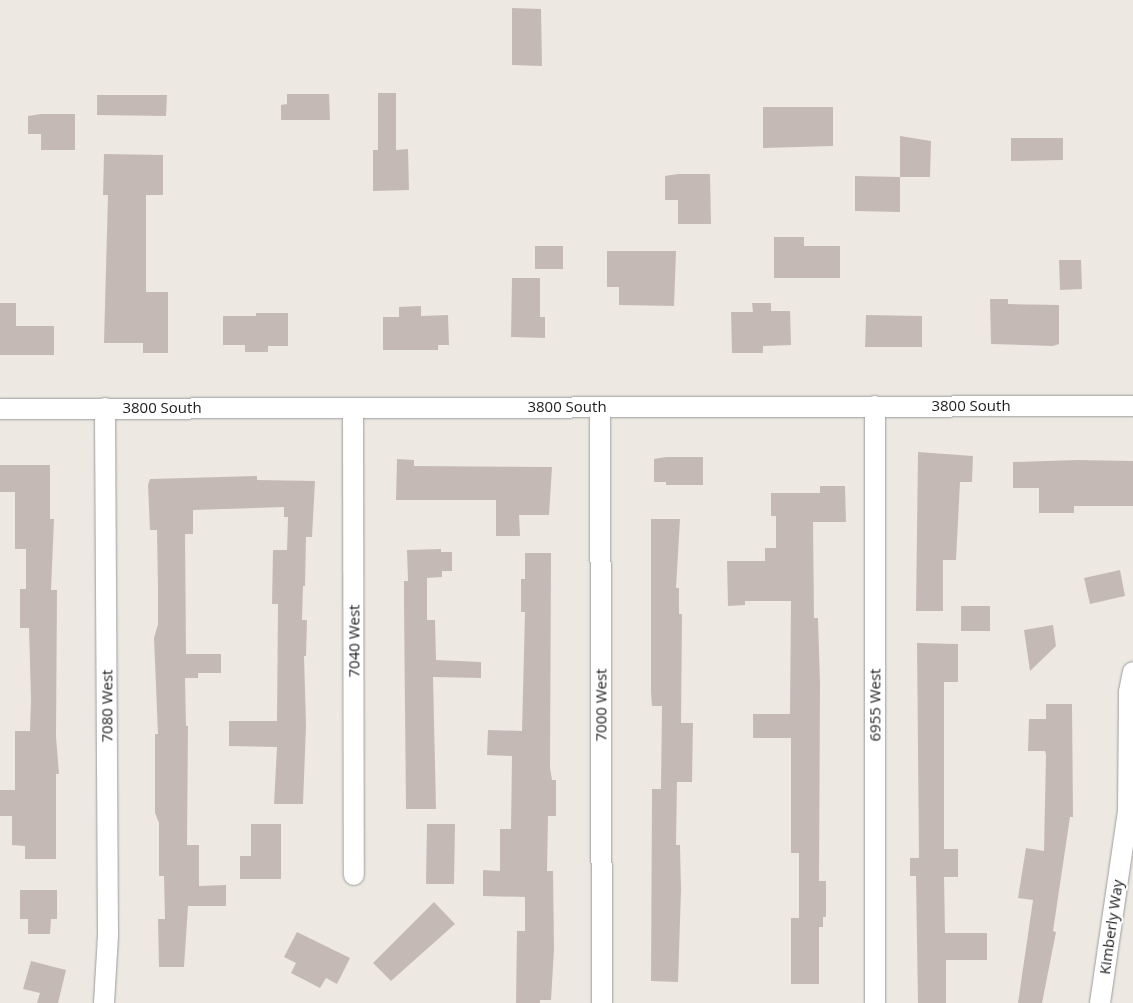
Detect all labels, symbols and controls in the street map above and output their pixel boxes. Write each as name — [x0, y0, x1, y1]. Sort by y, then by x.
street label: 3800 South — [931, 397, 1011, 415]
street label: 3800 South — [527, 398, 607, 416]
street label: 3800 South — [122, 399, 202, 417]
street label: 7040 West — [345, 605, 363, 677]
street label: 7000 West — [592, 669, 610, 741]
street label: 6955 West — [866, 669, 884, 741]
street label: 7080 West — [98, 670, 116, 742]
street label: Kimberly Way — [1095, 878, 1127, 976]

